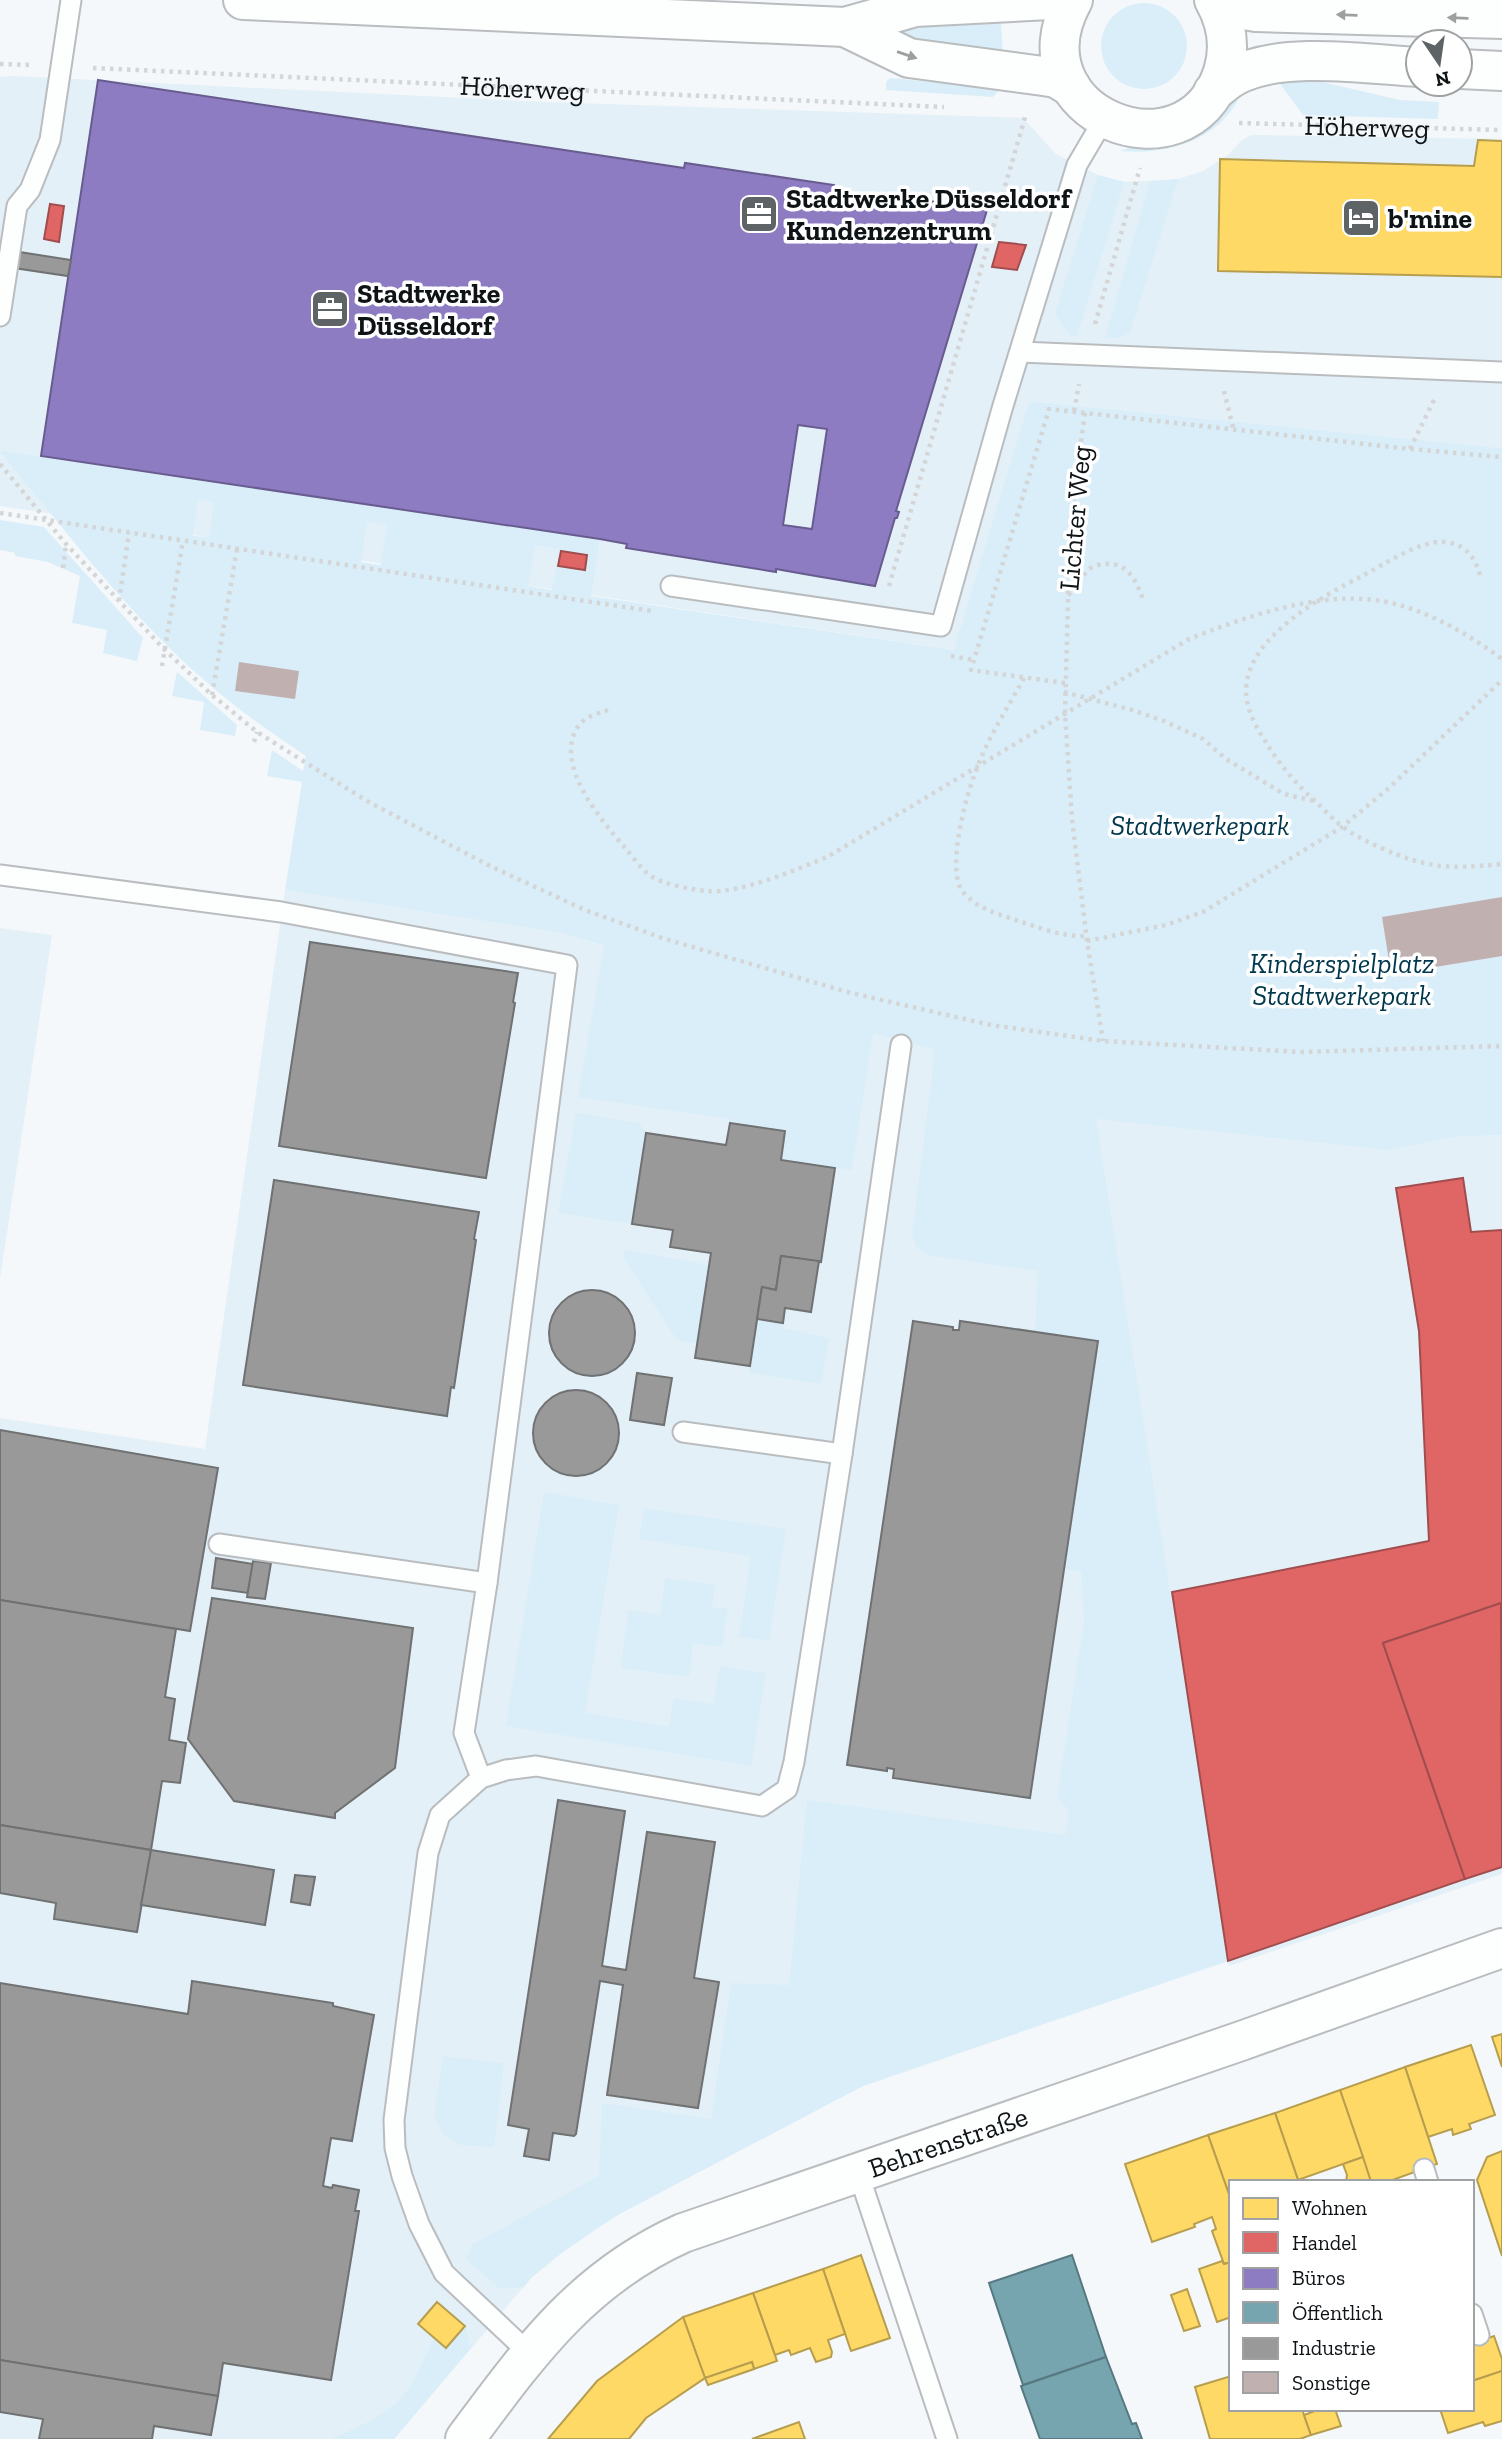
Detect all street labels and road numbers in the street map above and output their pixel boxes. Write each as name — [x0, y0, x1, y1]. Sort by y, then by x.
street label: Höherweg — [459, 68, 586, 107]
street label: Höherweg — [1304, 108, 1430, 145]
street label: Lichter Weg — [1052, 444, 1098, 592]
street label: Behrenstraße — [864, 2099, 1032, 2184]

